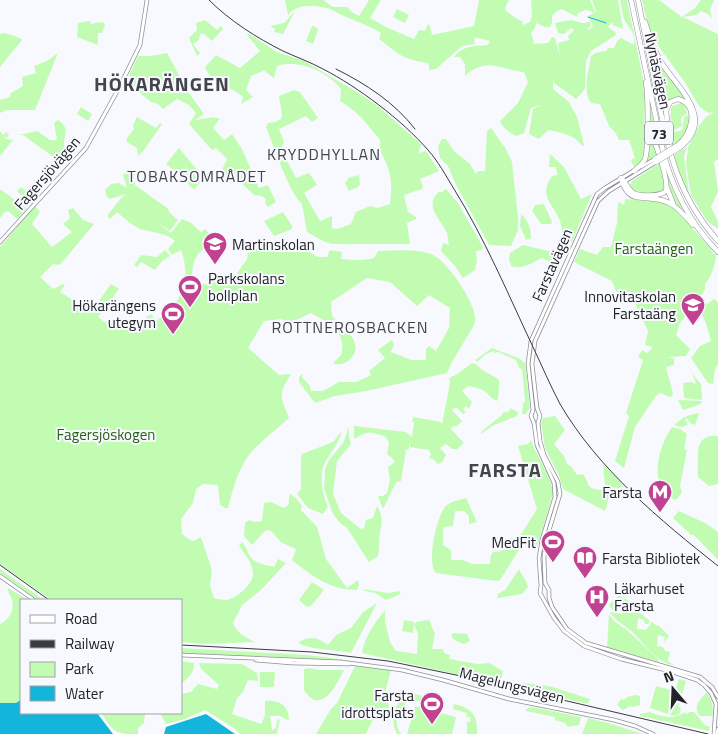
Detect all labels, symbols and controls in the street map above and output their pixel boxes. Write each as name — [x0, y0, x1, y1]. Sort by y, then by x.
street label: Nynäsvägen — [639, 31, 677, 111]
district label: HÖKARÄNGEN — [94, 68, 230, 99]
road number: 73 — [645, 122, 673, 144]
street label: Fagersjövägen — [8, 131, 86, 215]
district label: KRYDDHYLLAN — [267, 142, 381, 166]
district label: TOBAKSOMRÅDET — [127, 164, 267, 188]
street label: Farstavägen — [526, 225, 578, 305]
school or university icon: Martinskolan — [202, 231, 228, 265]
place label: Martinskolan — [232, 233, 315, 256]
park label: Farstaängen — [615, 237, 693, 260]
place label: Parkskolans bollplan — [208, 267, 285, 307]
sports icon: Parkskolans bollplan — [177, 274, 203, 308]
place label: Innovitaskolan Farstaäng — [584, 285, 676, 325]
school or university icon: Innovitaskolan Farstaäng — [680, 292, 706, 326]
place label: Hökarängens utegym — [72, 294, 156, 334]
sports icon: Hökarängens utegym — [160, 301, 186, 335]
district label: ROTTNEROSBACKEN — [271, 315, 429, 339]
park label: Fagersjöskogen — [57, 423, 155, 446]
district label: FARSTA — [468, 454, 542, 485]
metro station icon: Farsta — [647, 479, 673, 513]
place label: Farsta — [602, 481, 642, 504]
sports icon: MedFit — [540, 529, 566, 563]
place label: MedFit — [492, 531, 537, 554]
library icon: Farsta Bibliotek — [572, 545, 598, 579]
place label: Farsta Bibliotek — [602, 547, 700, 570]
place label: Läkarhuset Farsta — [614, 577, 685, 617]
hospital icon: Läkarhuset Farsta — [584, 584, 610, 618]
legend — [20, 599, 182, 714]
text: Road — [65, 607, 97, 630]
text: Railway — [65, 632, 115, 655]
text: Park — [65, 657, 94, 680]
street label: Magelungsvägen — [457, 661, 567, 709]
north arrow — [648, 664, 698, 714]
text: N — [661, 665, 677, 688]
text: Water — [65, 682, 104, 705]
place label: Farsta idrottsplats — [341, 684, 414, 724]
sports icon: Farsta idrottsplats — [419, 691, 445, 725]

